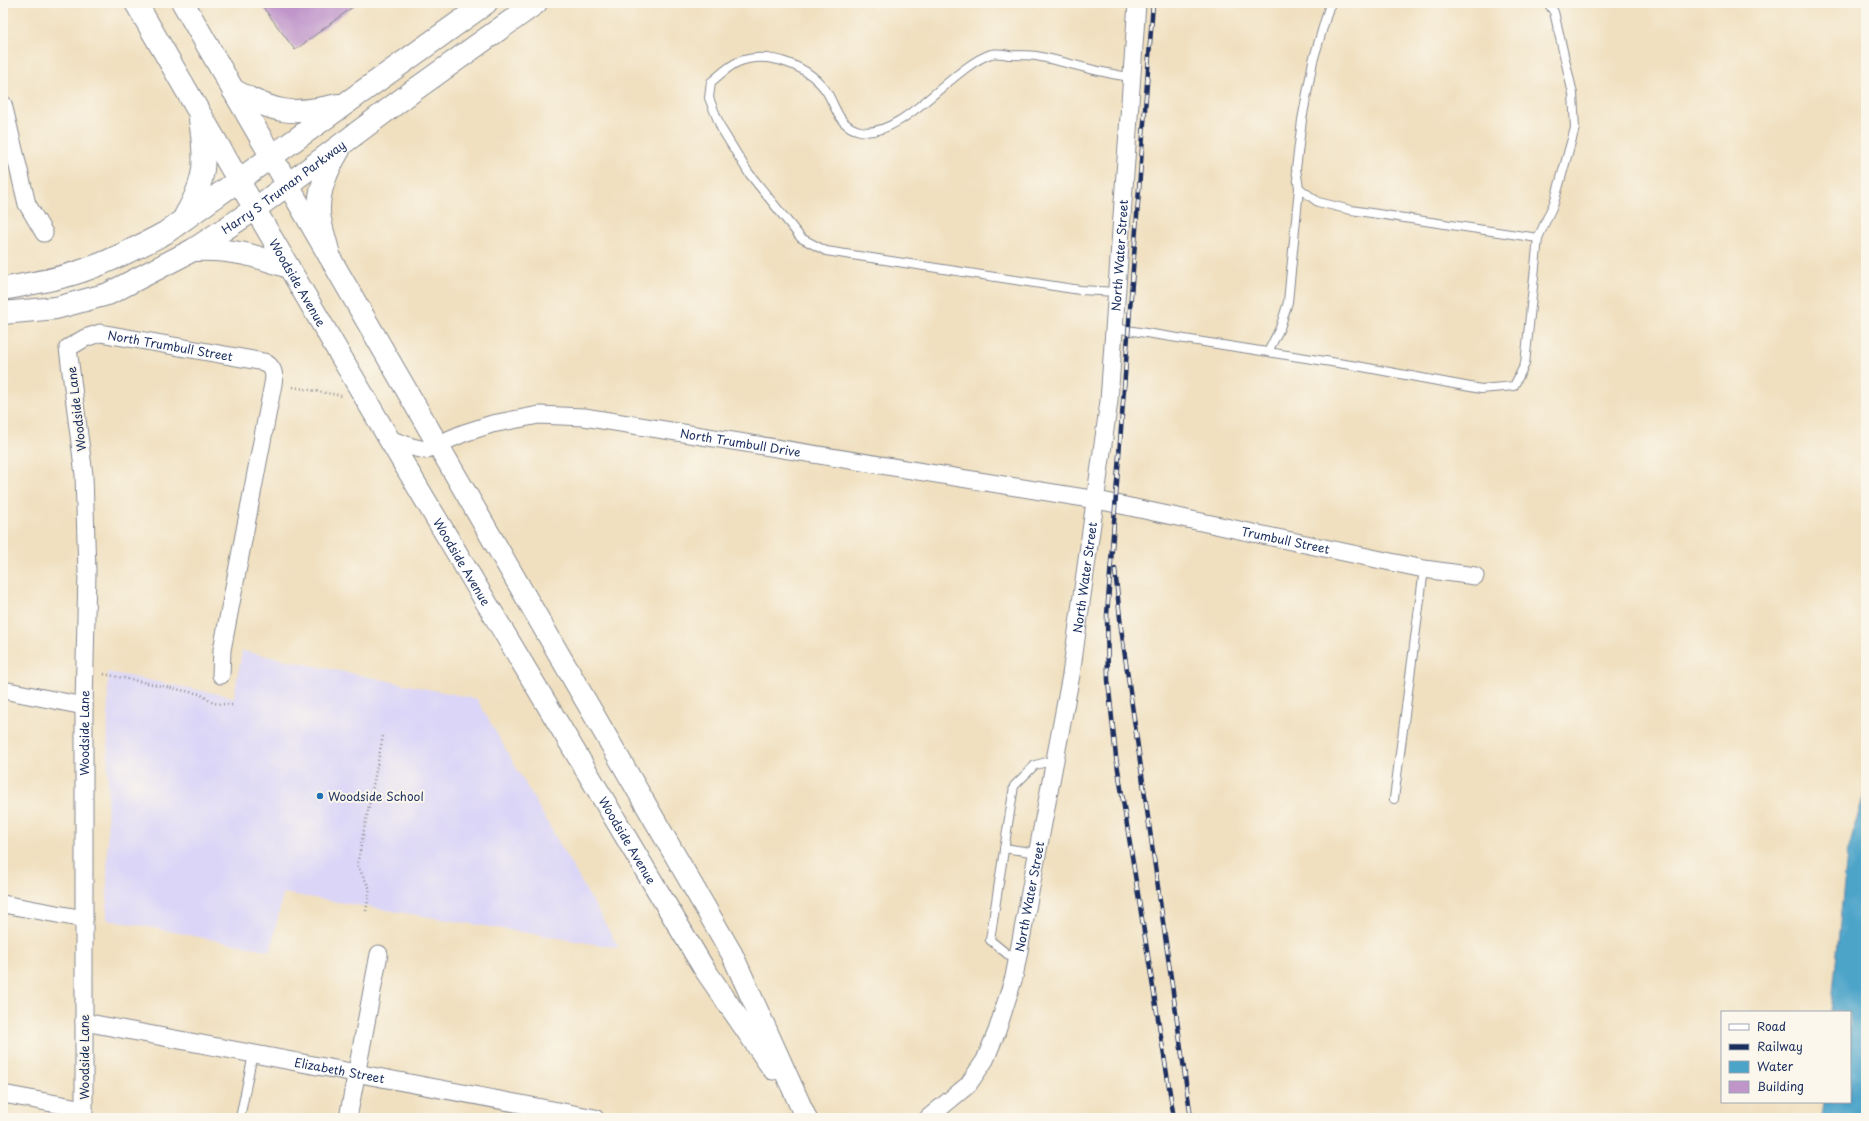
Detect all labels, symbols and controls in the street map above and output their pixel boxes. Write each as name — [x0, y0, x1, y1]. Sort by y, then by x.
street label: Harry S Truman Parkway — [218, 136, 349, 238]
street label: North Water Street — [1106, 199, 1132, 312]
street label: Woodside Avenue — [265, 235, 331, 330]
street label: North Trumbull Street — [106, 326, 234, 365]
street label: Woodside Lane — [62, 365, 90, 453]
street label: North Trumbull Drive — [679, 424, 802, 461]
street label: Woodside Avenue — [429, 515, 495, 609]
street label: North Water Street — [1068, 521, 1101, 634]
street label: Trumbull Street — [1240, 522, 1332, 558]
street label: Woodside Lane — [75, 690, 93, 776]
place label: Woodside School — [328, 787, 424, 805]
marker: Woodside School — [315, 791, 325, 801]
street label: Woodside Avenue — [595, 793, 661, 888]
street label: North Water Street — [1010, 840, 1048, 953]
legend — [1721, 1011, 1851, 1103]
street label: Woodside Lane — [75, 1014, 93, 1100]
text: Road — [1757, 1017, 1786, 1035]
text: Railway — [1757, 1037, 1803, 1055]
street label: Elizabeth Street — [293, 1053, 386, 1087]
text: Water — [1757, 1057, 1794, 1075]
text: Building — [1757, 1077, 1804, 1095]

